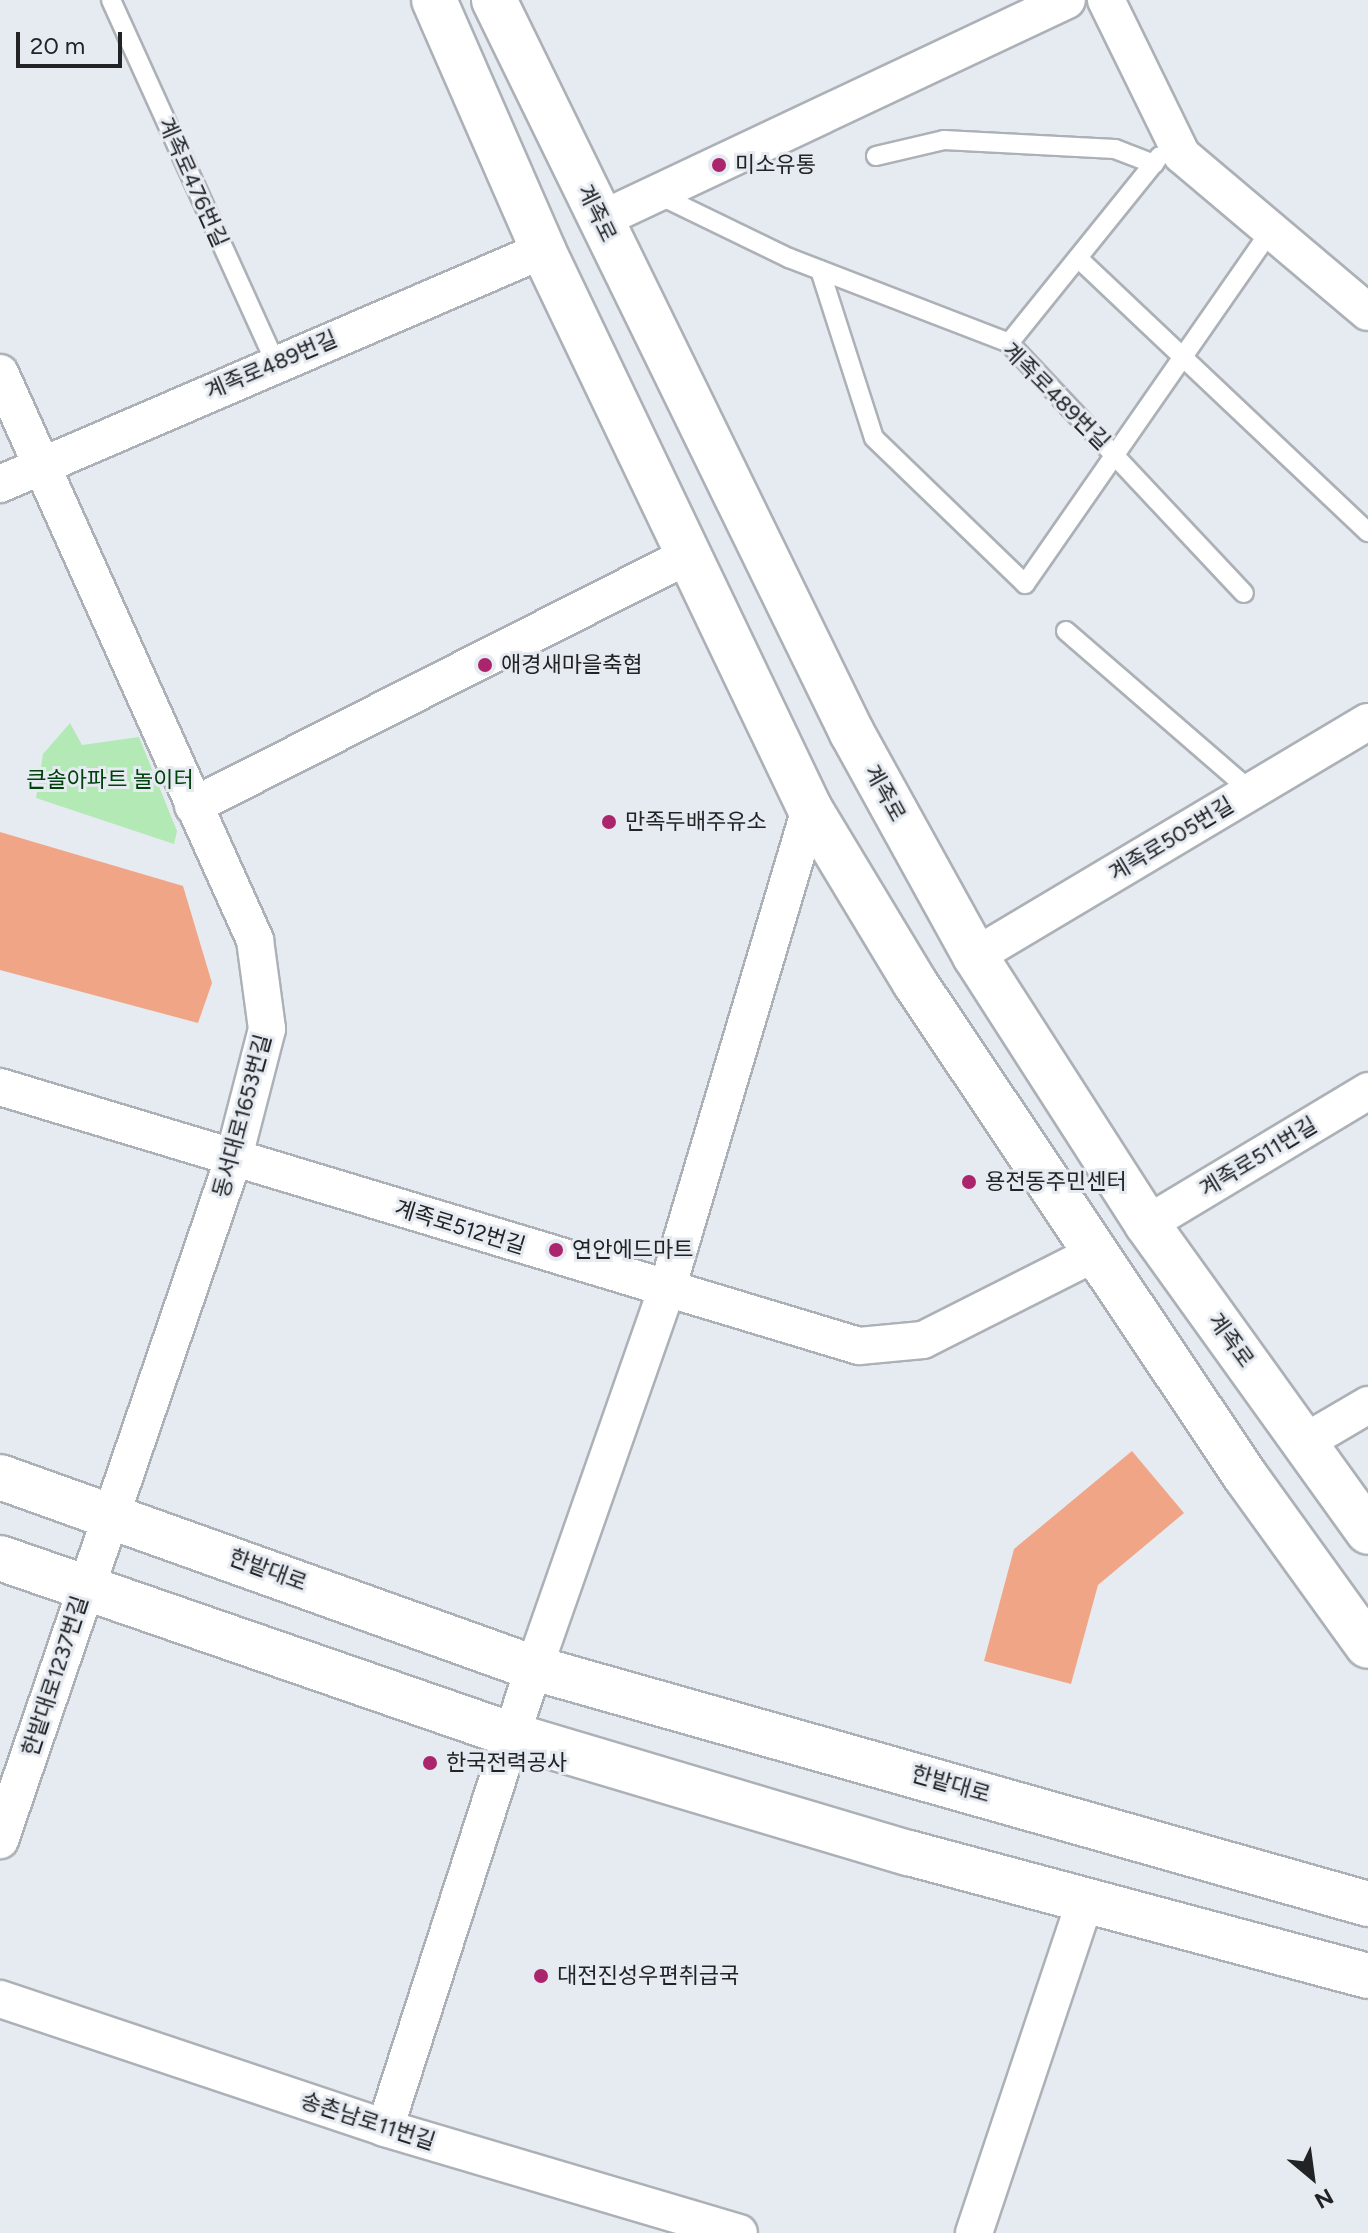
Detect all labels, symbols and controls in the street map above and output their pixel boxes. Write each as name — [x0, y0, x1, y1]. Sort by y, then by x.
scale bar — [20, 16, 126, 66]
text: 20 m — [30, 31, 85, 60]
street label: 계족로476번길 — [153, 113, 233, 251]
place label: 미소유통 — [735, 152, 816, 178]
marker: 미소유통 — [710, 156, 728, 174]
street label: 계족로 — [572, 180, 622, 246]
street label: 계족로489번길 — [201, 325, 341, 405]
street label: 계족로489번길 — [997, 337, 1115, 455]
place label: 애경새마을축협 — [501, 652, 643, 678]
marker: 애경새마을축협 — [476, 656, 494, 674]
street label: 계족로 — [859, 760, 911, 826]
park label: 큰솔아파트 놀이터 — [26, 767, 194, 793]
street label: 계족로505번길 — [1104, 791, 1238, 887]
place label: 만족두배주유소 — [625, 809, 767, 835]
marker: 만족두배주유소 — [600, 813, 618, 831]
street label: 동서대로1653번길 — [208, 1032, 276, 1200]
street label: 계족로511번길 — [1195, 1112, 1321, 1202]
place label: 용전동주민센터 — [985, 1169, 1127, 1195]
marker: 용전동주민센터 — [960, 1173, 978, 1191]
street label: 계족로512번길 — [391, 1195, 529, 1259]
place label: 연안에드마트 — [572, 1237, 693, 1263]
marker: 연안에드마트 — [547, 1241, 565, 1259]
street label: 계족로 — [1202, 1308, 1260, 1372]
street label: 한밭대로 — [225, 1544, 311, 1596]
street label: 한밭대로1237번길 — [17, 1593, 93, 1759]
place label: 한국전력공사 — [446, 1750, 567, 1776]
marker: 한국전력공사 — [421, 1754, 439, 1772]
street label: 한밭대로 — [908, 1760, 994, 1808]
place label: 대전진성우편취급국 — [557, 1963, 739, 1989]
marker: 대전진성우편취급국 — [532, 1967, 550, 1985]
street label: 송촌남로11번길 — [298, 2087, 438, 2155]
north arrow — [1272, 2137, 1352, 2217]
text: N — [1310, 2182, 1338, 2214]

